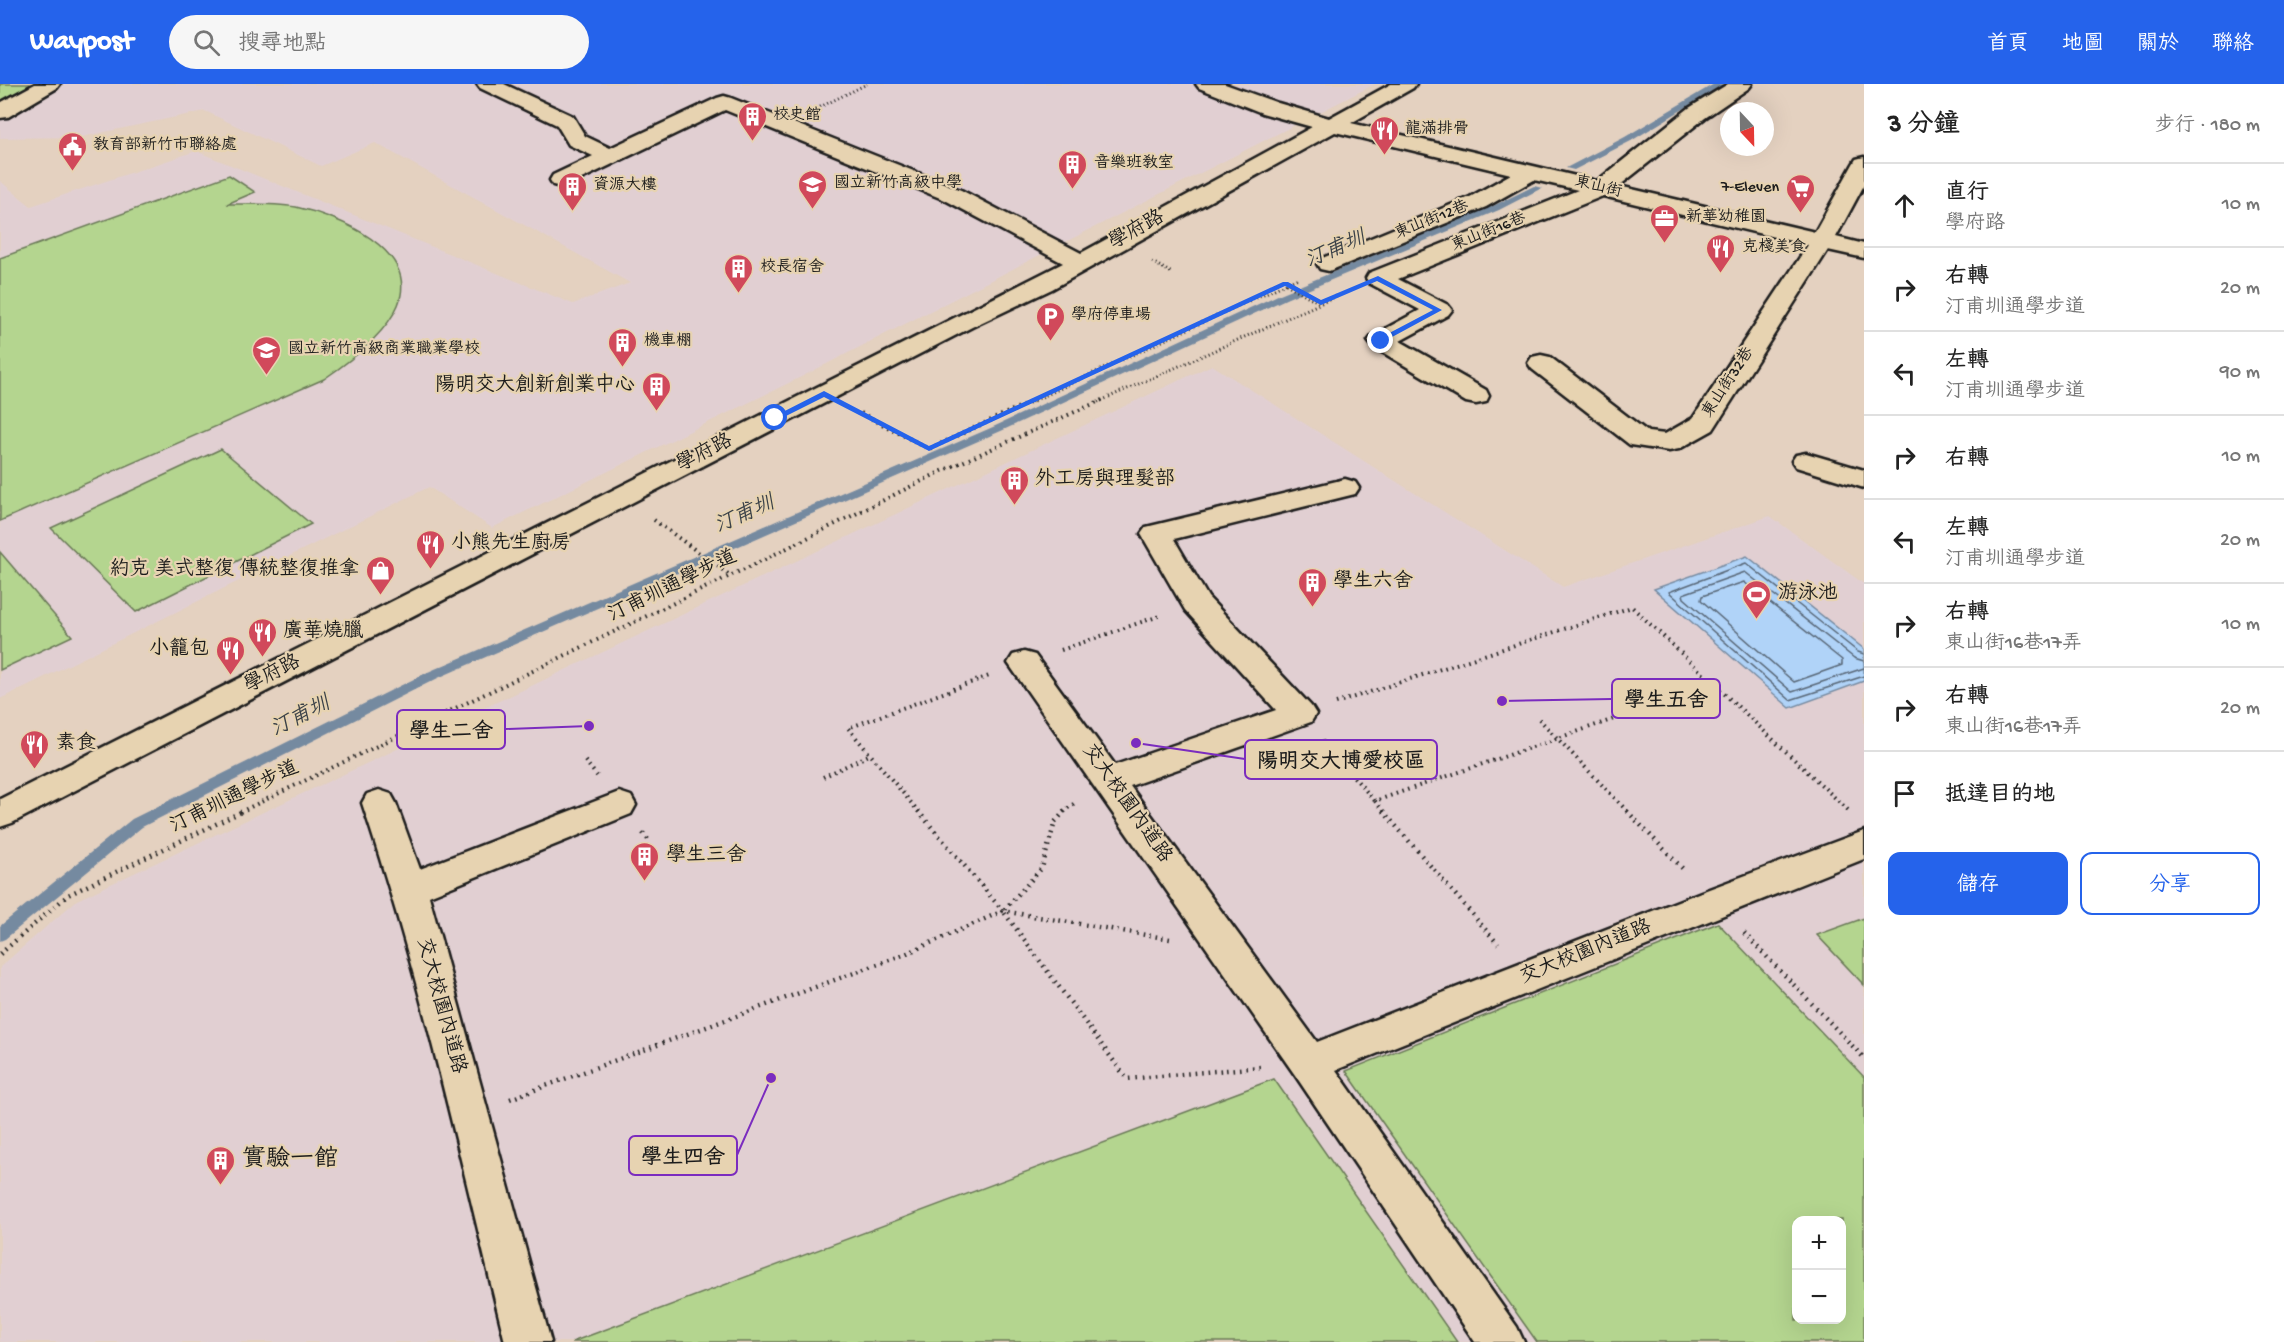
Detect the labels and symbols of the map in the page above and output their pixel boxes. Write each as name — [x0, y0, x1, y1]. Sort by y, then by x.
building icon: 校史館 — [736, 100, 768, 142]
north arrow — [1720, 102, 1774, 156]
place label: 校史館 — [773, 105, 821, 126]
restaurant icon: 龍滿排骨 — [1368, 114, 1400, 156]
place label: 龍滿排骨 — [1405, 119, 1469, 140]
public building icon: 教育部新竹市聯絡處 — [56, 130, 88, 172]
place label: 教育部新竹市聯絡處 — [93, 135, 237, 156]
building icon: 音樂班教室 — [1057, 148, 1089, 190]
place label: 音樂班教室 — [1094, 153, 1174, 174]
school or university icon: 國立新竹高級中學 — [797, 168, 829, 210]
building icon: 資源大樓 — [556, 170, 588, 212]
street label: 東山街 — [1572, 171, 1624, 203]
supermarket icon: 7-Eleven — [1784, 172, 1816, 214]
place label: 國立新竹高級中學 — [834, 173, 962, 194]
place label: 資源大樓 — [593, 175, 657, 196]
place label: 7-Eleven — [1720, 179, 1779, 198]
street label: 東山街12巷 — [1391, 196, 1472, 244]
office icon: 新華幼稚園 — [1649, 202, 1681, 244]
street label: 學府路 — [1104, 204, 1170, 256]
place label: 新華幼稚園 — [1686, 207, 1766, 228]
street label: 東山街16巷 — [1448, 208, 1529, 257]
water label: 汀甫圳 — [1301, 225, 1372, 275]
restaurant icon: 克棧美食 — [1705, 232, 1737, 274]
place label: 克棧美食 — [1742, 237, 1806, 258]
building icon: 校長宿舍 — [723, 252, 755, 294]
place label: 校長宿舍 — [760, 257, 824, 278]
parking icon: 學府停車場 — [1034, 300, 1066, 342]
place label: 學府停車場 — [1071, 305, 1151, 326]
building icon: 機車棚 — [607, 326, 639, 368]
route end — [1367, 327, 1393, 353]
place label: 機車棚 — [644, 331, 692, 352]
school or university icon: 國立新竹高級商業職業學校 — [251, 334, 283, 376]
place label: 國立新竹高級商業職業學校 — [288, 339, 480, 360]
street label: 東山街32巷 — [1698, 343, 1759, 422]
building icon: 陽明交大創新創業中心 — [640, 370, 672, 412]
place label: 陽明交大創新創業中心 — [435, 373, 635, 398]
route start — [761, 404, 787, 430]
street label: 學府路 — [672, 428, 738, 478]
building icon: 外工房與理髮部 — [998, 464, 1030, 506]
place label: 外工房與理髮部 — [1035, 467, 1175, 492]
water label: 汀甫圳 — [710, 489, 781, 540]
restaurant icon: 小熊先生廚房 — [414, 528, 446, 570]
place label: 小熊先生廚房 — [451, 531, 571, 556]
street label: 汀甫圳通學步道 — [604, 544, 741, 628]
shop icon: 約克 美式整復 傳統整復推拿 — [364, 554, 396, 596]
place label: 約克 美式整復 傳統整復推拿 — [110, 557, 359, 582]
building icon: 學生六舍 — [1296, 566, 1328, 608]
place label: 學生六舍 — [1333, 569, 1413, 594]
sports icon: 游泳池 — [1741, 578, 1773, 620]
place label: 游泳池 — [1778, 581, 1838, 606]
restaurant icon: 廣華燒臘 — [246, 616, 278, 658]
place label: 廣華燒臘 — [283, 619, 363, 644]
restaurant icon: 小籠包 — [214, 634, 246, 676]
place label: 小籠包 — [149, 637, 209, 662]
street label: 學府路 — [240, 649, 306, 699]
callout: 學生五舍 — [1612, 679, 1720, 718]
text: 學生五舍 — [1624, 688, 1708, 715]
water label: 汀甫圳 — [266, 690, 337, 743]
callout: 學生二舍 — [397, 710, 505, 749]
text: 學生二舍 — [409, 719, 493, 746]
restaurant icon: 素食 — [19, 728, 51, 770]
place label: 素食 — [56, 731, 96, 756]
street label: 交大校園內道路 — [1076, 739, 1178, 869]
callout: 陽明交大博愛校區 — [1245, 740, 1437, 779]
text: 陽明交大博愛校區 — [1257, 749, 1425, 776]
street label: 汀甫圳通學步道 — [166, 755, 303, 839]
building icon: 學生三舍 — [629, 840, 661, 882]
place label: 學生三舍 — [666, 843, 746, 868]
street label: 交大校園內道路 — [1516, 914, 1656, 990]
street label: 交大校園內道路 — [411, 935, 471, 1078]
callout: 學生四舍 — [629, 1136, 737, 1175]
building icon: 實驗一館 — [205, 1144, 237, 1186]
place label: 實驗一館 — [242, 1145, 338, 1175]
text: 學生四舍 — [641, 1145, 725, 1172]

